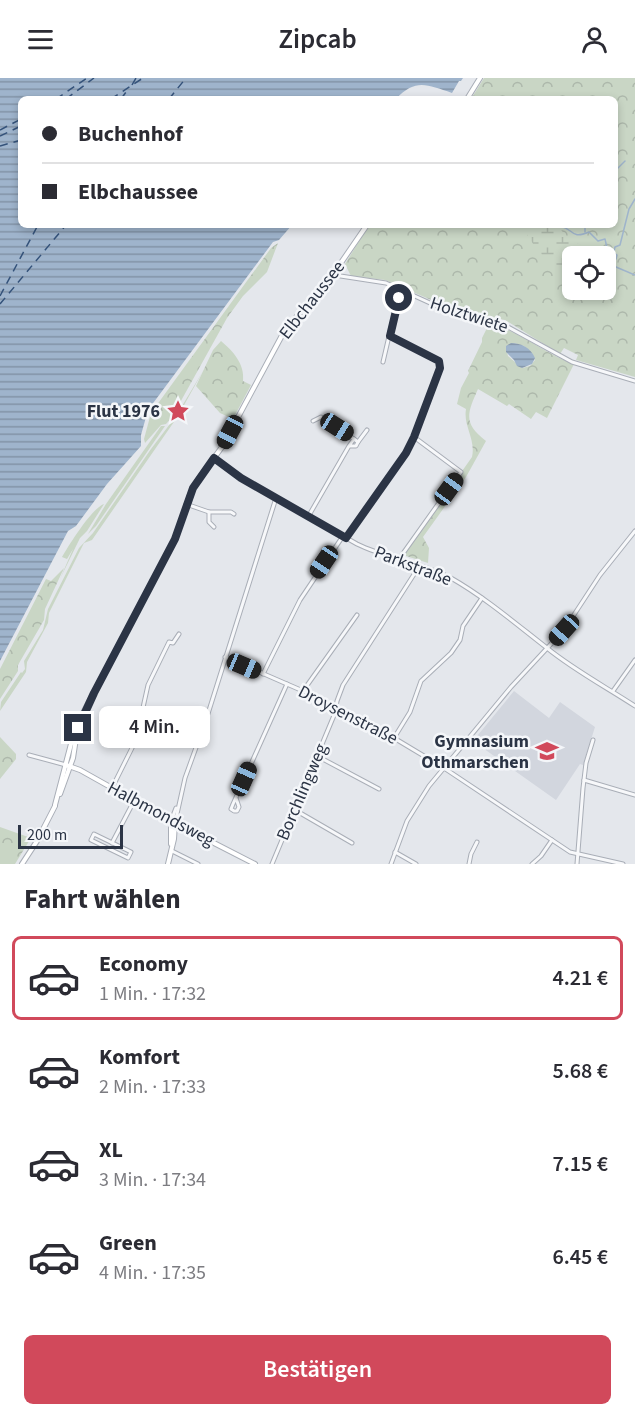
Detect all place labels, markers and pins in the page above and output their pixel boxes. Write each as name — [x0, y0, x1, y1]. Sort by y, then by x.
place icon: Flut 1976 — [165, 398, 191, 424]
place label: Flut 1976 — [87, 399, 160, 424]
place label: Gymnasium Othmarschen — [421, 729, 529, 775]
school or university icon: Gymnasium Othmarschen — [534, 738, 560, 764]

